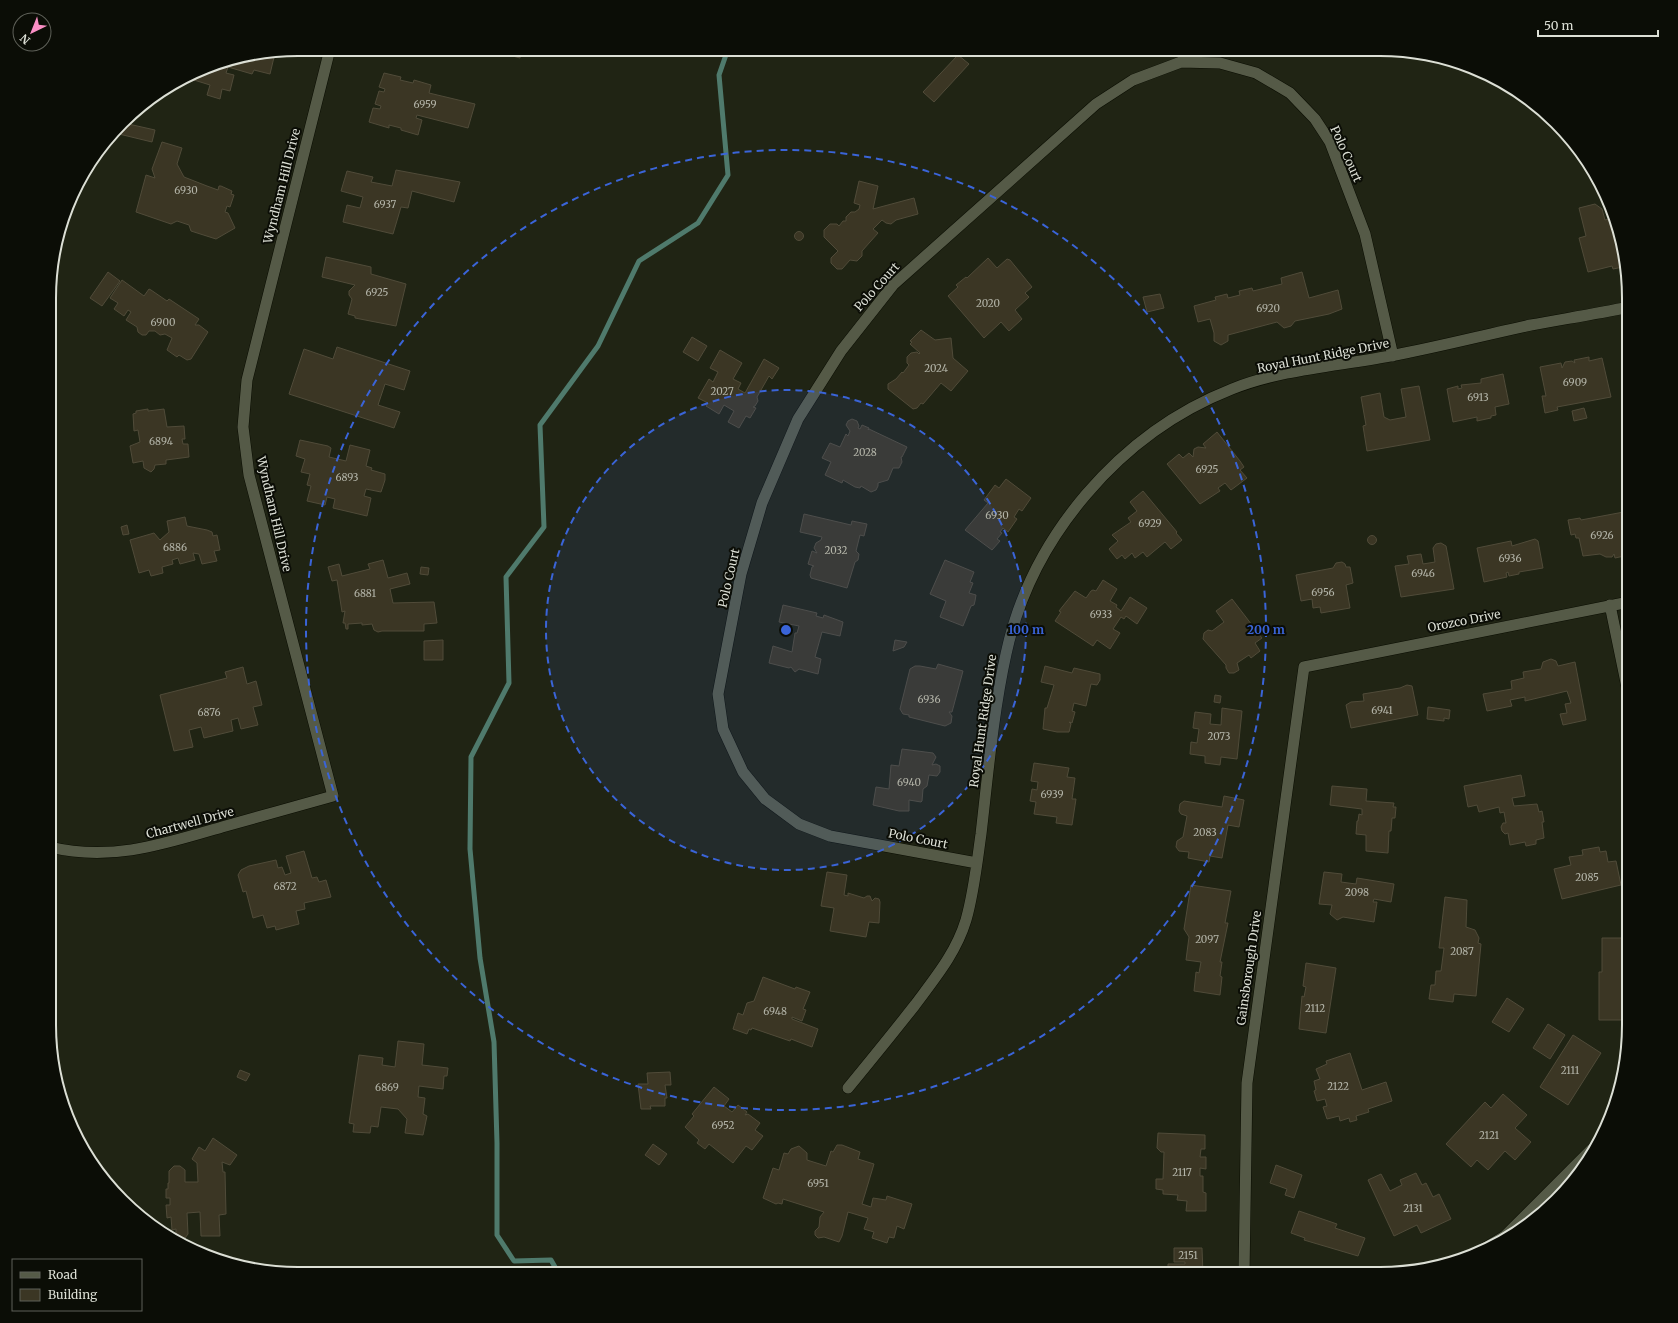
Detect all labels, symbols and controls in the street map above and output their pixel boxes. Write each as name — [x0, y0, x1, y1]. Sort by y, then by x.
north arrow — [12, 12, 52, 52]
scale bar — [1538, 12, 1658, 38]
text: 50 m — [1544, 18, 1573, 33]
text: N — [17, 31, 33, 47]
house number: 6959 — [413, 98, 437, 111]
street label: Polo Court — [1327, 123, 1366, 185]
street label: Wyndham Hill Drive — [260, 127, 303, 246]
house number: 6930 — [174, 184, 198, 197]
house number: 6937 — [374, 198, 397, 211]
street label: Polo Court — [851, 259, 903, 314]
house number: 6925 — [366, 286, 389, 299]
house number: 2020 — [976, 297, 1000, 310]
house number: 6920 — [1256, 302, 1280, 315]
house number: 6900 — [151, 316, 175, 329]
street label: Royal Hunt Ridge Drive — [1256, 335, 1390, 376]
house number: 2024 — [924, 362, 948, 375]
house number: 6909 — [1563, 376, 1587, 389]
house number: 2027 — [710, 385, 734, 398]
house number: 6913 — [1467, 391, 1489, 404]
house number: 6894 — [149, 435, 173, 448]
house number: 2028 — [853, 446, 877, 459]
street label: Wyndham Hill Drive — [254, 454, 295, 573]
house number: 6925 — [1196, 463, 1219, 476]
house number: 6893 — [335, 471, 359, 484]
house number: 6930 — [985, 509, 1009, 522]
house number: 6929 — [1138, 517, 1162, 530]
house number: 6926 — [1590, 529, 1614, 542]
house number: 6886 — [163, 541, 187, 554]
house number: 2032 — [824, 544, 848, 557]
street label: Polo Court — [714, 547, 743, 609]
house number: 6936 — [1498, 552, 1522, 565]
house number: 6946 — [1411, 567, 1435, 580]
house number: 6956 — [1311, 586, 1335, 599]
house number: 6881 — [354, 587, 377, 600]
street label: Orozco Drive — [1426, 606, 1502, 635]
house number: 6933 — [1090, 608, 1112, 621]
text: 100 m — [1008, 622, 1044, 637]
text: 200 m — [1247, 622, 1285, 637]
centre of rings — [779, 623, 793, 637]
street label: Royal Hunt Ridge Drive — [966, 653, 999, 788]
house number: 6936 — [917, 693, 941, 706]
house number: 6941 — [1371, 704, 1393, 717]
house number: 6876 — [198, 706, 220, 719]
house number: 2073 — [1207, 730, 1231, 743]
house number: 6940 — [897, 776, 921, 789]
house number: 6939 — [1041, 788, 1063, 801]
street label: Chartwell Drive — [144, 804, 235, 841]
street label: Polo Court — [887, 825, 949, 852]
house number: 2083 — [1193, 826, 1217, 839]
house number: 2085 — [1575, 871, 1599, 884]
house number: 6872 — [273, 880, 297, 893]
house number: 2098 — [1345, 886, 1369, 899]
street label: Gainsborough Drive — [1233, 910, 1264, 1026]
house number: 2097 — [1195, 933, 1219, 946]
house number: 2087 — [1450, 945, 1474, 958]
house number: 2112 — [1305, 1002, 1325, 1015]
house number: 6948 — [763, 1005, 787, 1018]
house number: 2111 — [1561, 1064, 1580, 1077]
house number: 2122 — [1327, 1080, 1349, 1093]
house number: 6869 — [375, 1081, 399, 1094]
house number: 6952 — [712, 1119, 735, 1132]
house number: 2121 — [1479, 1129, 1500, 1142]
house number: 2117 — [1172, 1166, 1192, 1179]
house number: 6951 — [807, 1177, 829, 1190]
house number: 2131 — [1403, 1202, 1423, 1215]
house number: 2151 — [1178, 1249, 1198, 1262]
legend — [12, 1259, 142, 1311]
text: Road — [48, 1267, 77, 1282]
text: Building — [48, 1287, 98, 1302]

